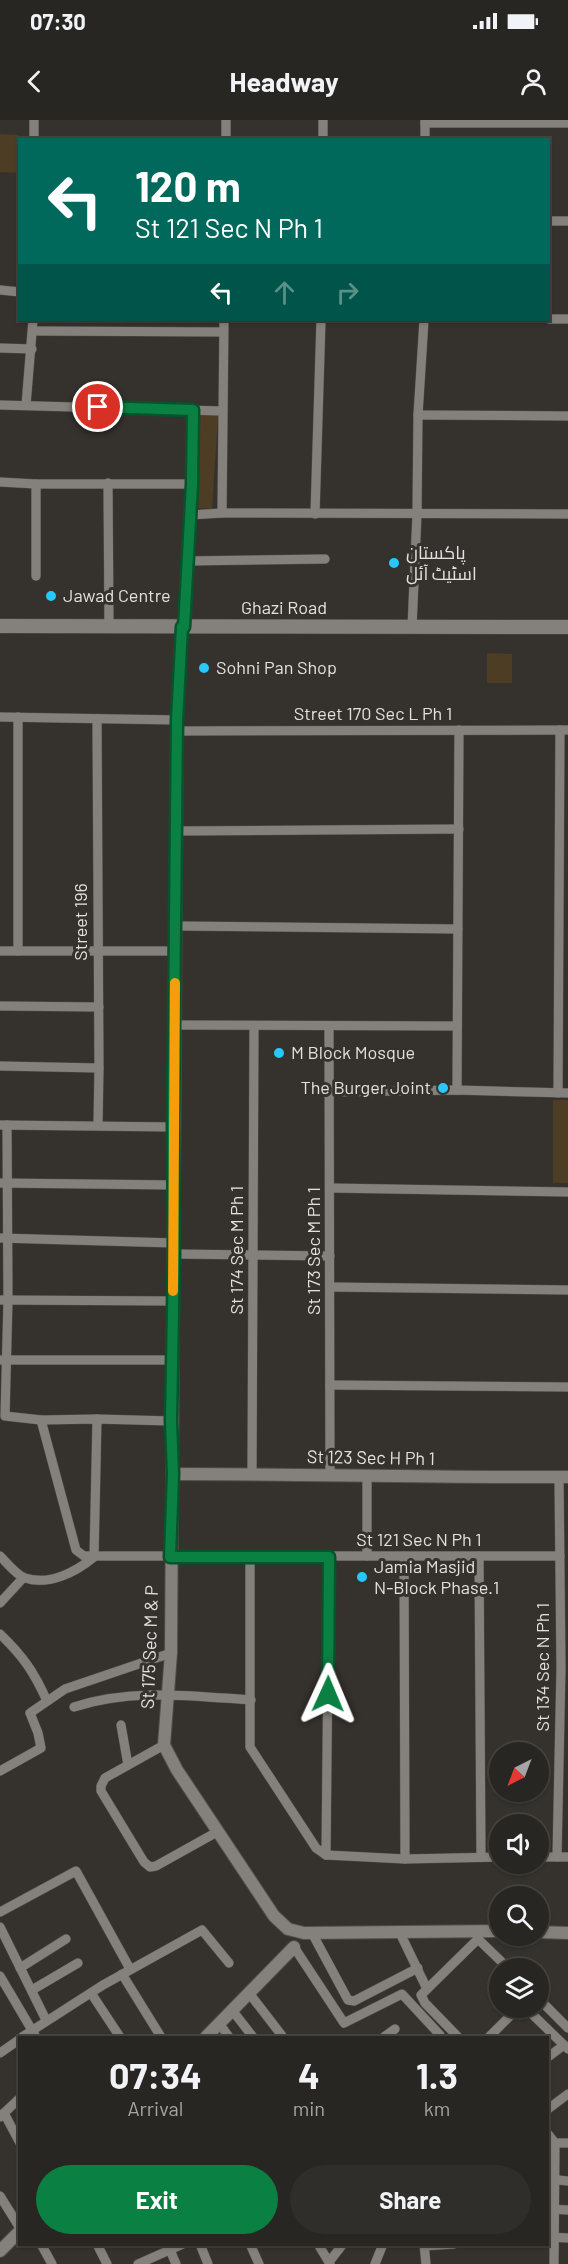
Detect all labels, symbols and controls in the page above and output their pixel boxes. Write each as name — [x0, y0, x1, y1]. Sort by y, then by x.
text: 07:30 — [30, 8, 86, 34]
icon: back — [18, 65, 51, 98]
text: Headway — [230, 65, 339, 97]
icon: person — [517, 65, 550, 98]
text: 120 m — [135, 160, 241, 210]
icon: left — [36, 162, 114, 240]
text: St 121 Sec N Ph 1 — [135, 211, 323, 243]
icon: left — [205, 276, 238, 309]
icon: ahead — [268, 276, 301, 309]
icon: right — [331, 276, 364, 309]
pin — [72, 381, 123, 432]
icon: arrive — [81, 390, 114, 423]
place label: پاکستان اسٹیٹ آئل — [406, 541, 477, 585]
marker: پاکستان اسٹیٹ آئل — [387, 556, 401, 570]
place label: Jawad Centre — [63, 584, 171, 606]
marker: Jawad Centre — [44, 589, 58, 603]
street label: Ghazi Road — [241, 596, 327, 618]
place label: Sohni Pan Shop — [216, 656, 337, 678]
marker: Sohni Pan Shop — [197, 661, 211, 675]
street label: Street 170 Sec L Ph 1 — [294, 702, 452, 724]
street label: Street 196 — [69, 883, 91, 961]
place label: M Block Mosque — [291, 1041, 415, 1063]
marker: M Block Mosque — [272, 1046, 286, 1060]
place label: The Burger Joint — [301, 1076, 431, 1098]
marker: The Burger Joint — [436, 1081, 450, 1095]
street label: St 174 Sec M Ph 1 — [225, 1186, 247, 1314]
street label: St 173 Sec M Ph 1 — [302, 1187, 324, 1315]
street label: St 123 Sec H Ph 1 — [307, 1445, 435, 1469]
street label: St 121 Sec N Ph 1 — [356, 1528, 482, 1550]
place label: Jamia Masjid N-Block Phase.1 — [374, 1555, 499, 1598]
marker: Jamia Masjid N-Block Phase.1 — [355, 1570, 369, 1584]
street label: St 175 Sec M & P — [136, 1585, 162, 1709]
street label: St 134 Sec N Ph 1 — [531, 1603, 553, 1731]
position arrow — [296, 1662, 360, 1726]
north arrow — [489, 1742, 549, 1802]
map controls — [489, 1742, 549, 2018]
button: sound — [489, 1814, 549, 1874]
button: search — [489, 1886, 549, 1946]
button: layers — [489, 1958, 549, 2018]
text: 07:34 — [109, 2053, 202, 2096]
text: 4 — [298, 2053, 320, 2096]
text: 1.3 — [416, 2053, 458, 2096]
text: Arrival — [127, 2096, 183, 2120]
text: min — [293, 2096, 325, 2120]
text: km — [424, 2096, 450, 2120]
button: Exit — [36, 2165, 278, 2234]
button: Share — [290, 2165, 531, 2234]

